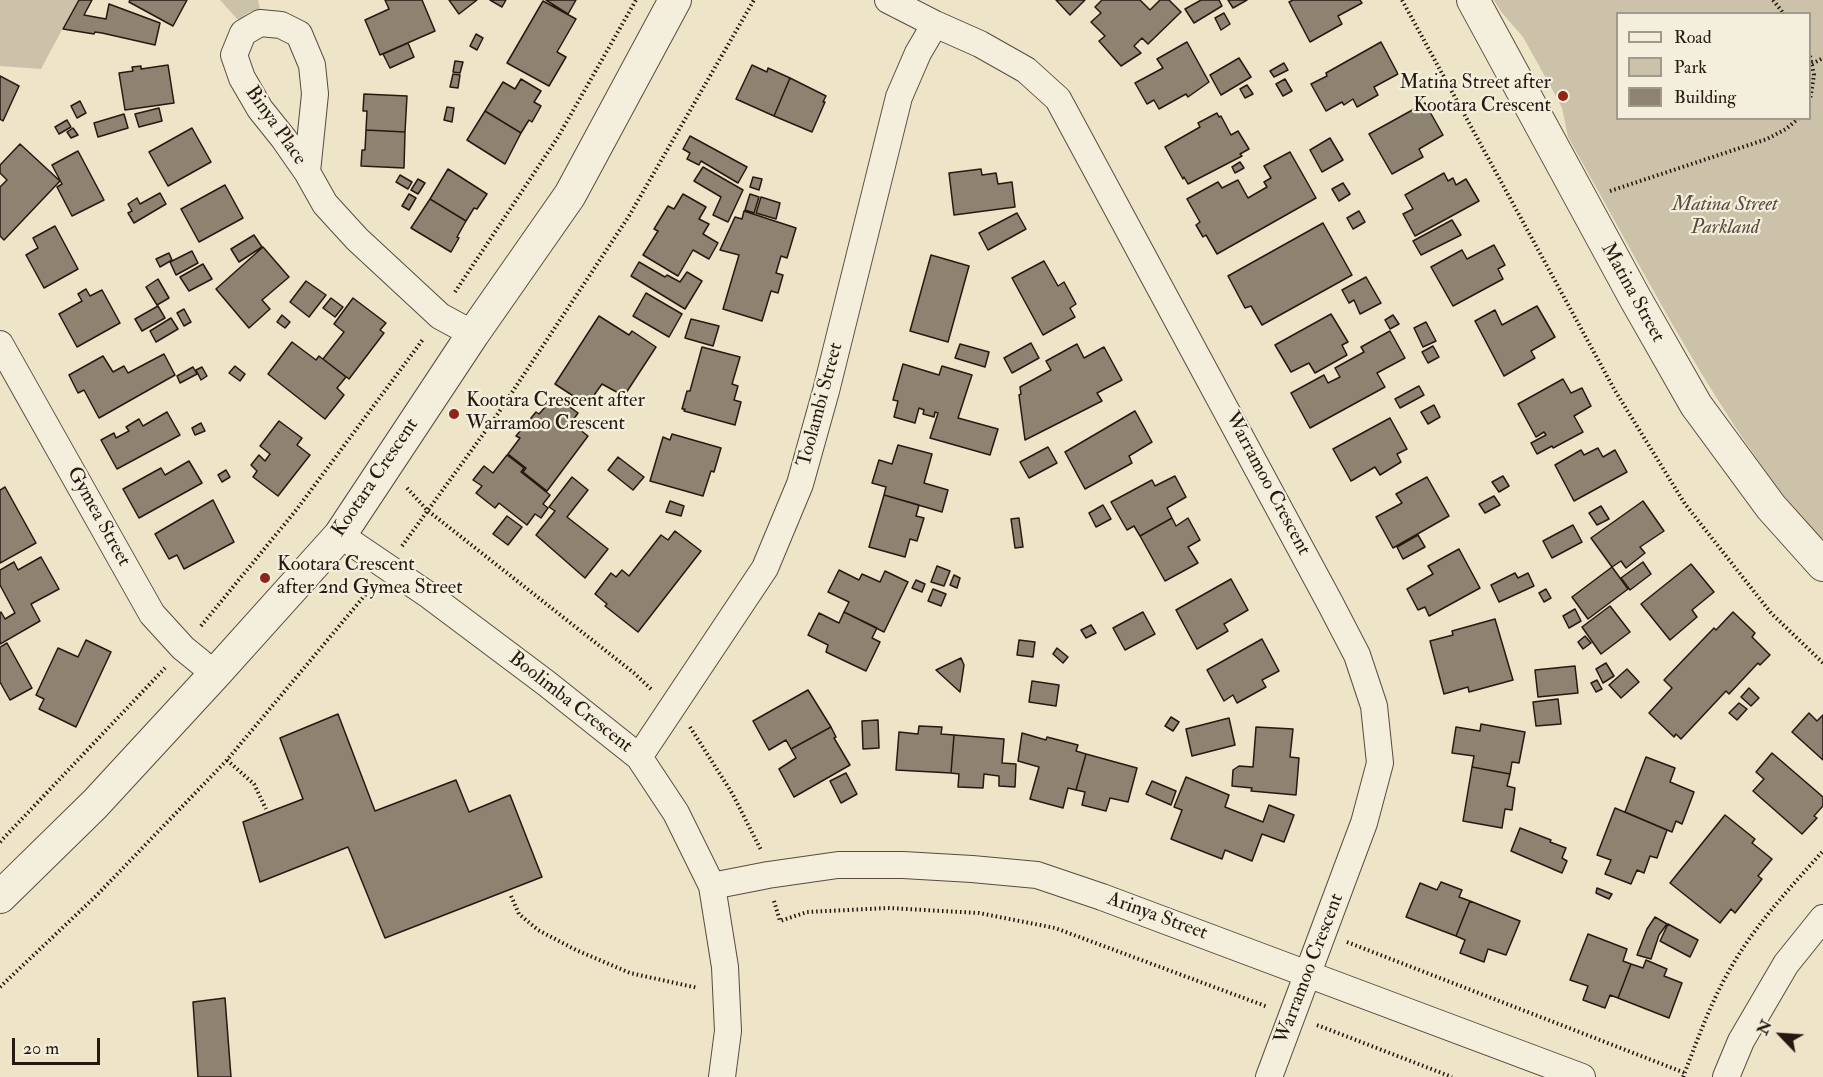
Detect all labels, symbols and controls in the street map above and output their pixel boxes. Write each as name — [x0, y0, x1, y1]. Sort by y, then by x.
legend — [1616, 12, 1811, 120]
text: Road — [1674, 26, 1712, 49]
text: Park — [1674, 56, 1707, 79]
place label: Matina Street after Kootara Crescent — [1400, 72, 1551, 119]
street label: Binya Place — [239, 82, 311, 170]
text: Building — [1674, 86, 1736, 109]
marker: Matina Street after Kootara Crescent — [1556, 89, 1570, 103]
park label: Matina Street Parkland — [1672, 194, 1778, 241]
street label: Matina Street — [1595, 239, 1669, 347]
street label: Toolambi Street — [793, 340, 849, 470]
place label: Kootara Crescent after Warramoo Crescent — [466, 390, 645, 437]
marker: Kootara Crescent after Warramoo Crescent — [447, 407, 461, 421]
street label: Warramoo Crescent — [1219, 408, 1315, 560]
street label: Kootara Crescent — [328, 414, 424, 542]
street label: Gymea Street — [61, 463, 135, 571]
place label: Kootara Crescent after 2nd Gymea Street — [277, 554, 463, 601]
marker: Kootara Crescent after 2nd Gymea Street — [258, 571, 272, 585]
street label: Boolimba Crescent — [503, 647, 637, 759]
street label: Arinya Street — [1104, 888, 1210, 946]
street label: Warramoo Crescent — [1270, 890, 1350, 1048]
north arrow — [1751, 1005, 1811, 1065]
text: N — [1753, 1017, 1777, 1038]
scale bar — [15, 1026, 104, 1064]
text: 20 m — [23, 1037, 59, 1060]

